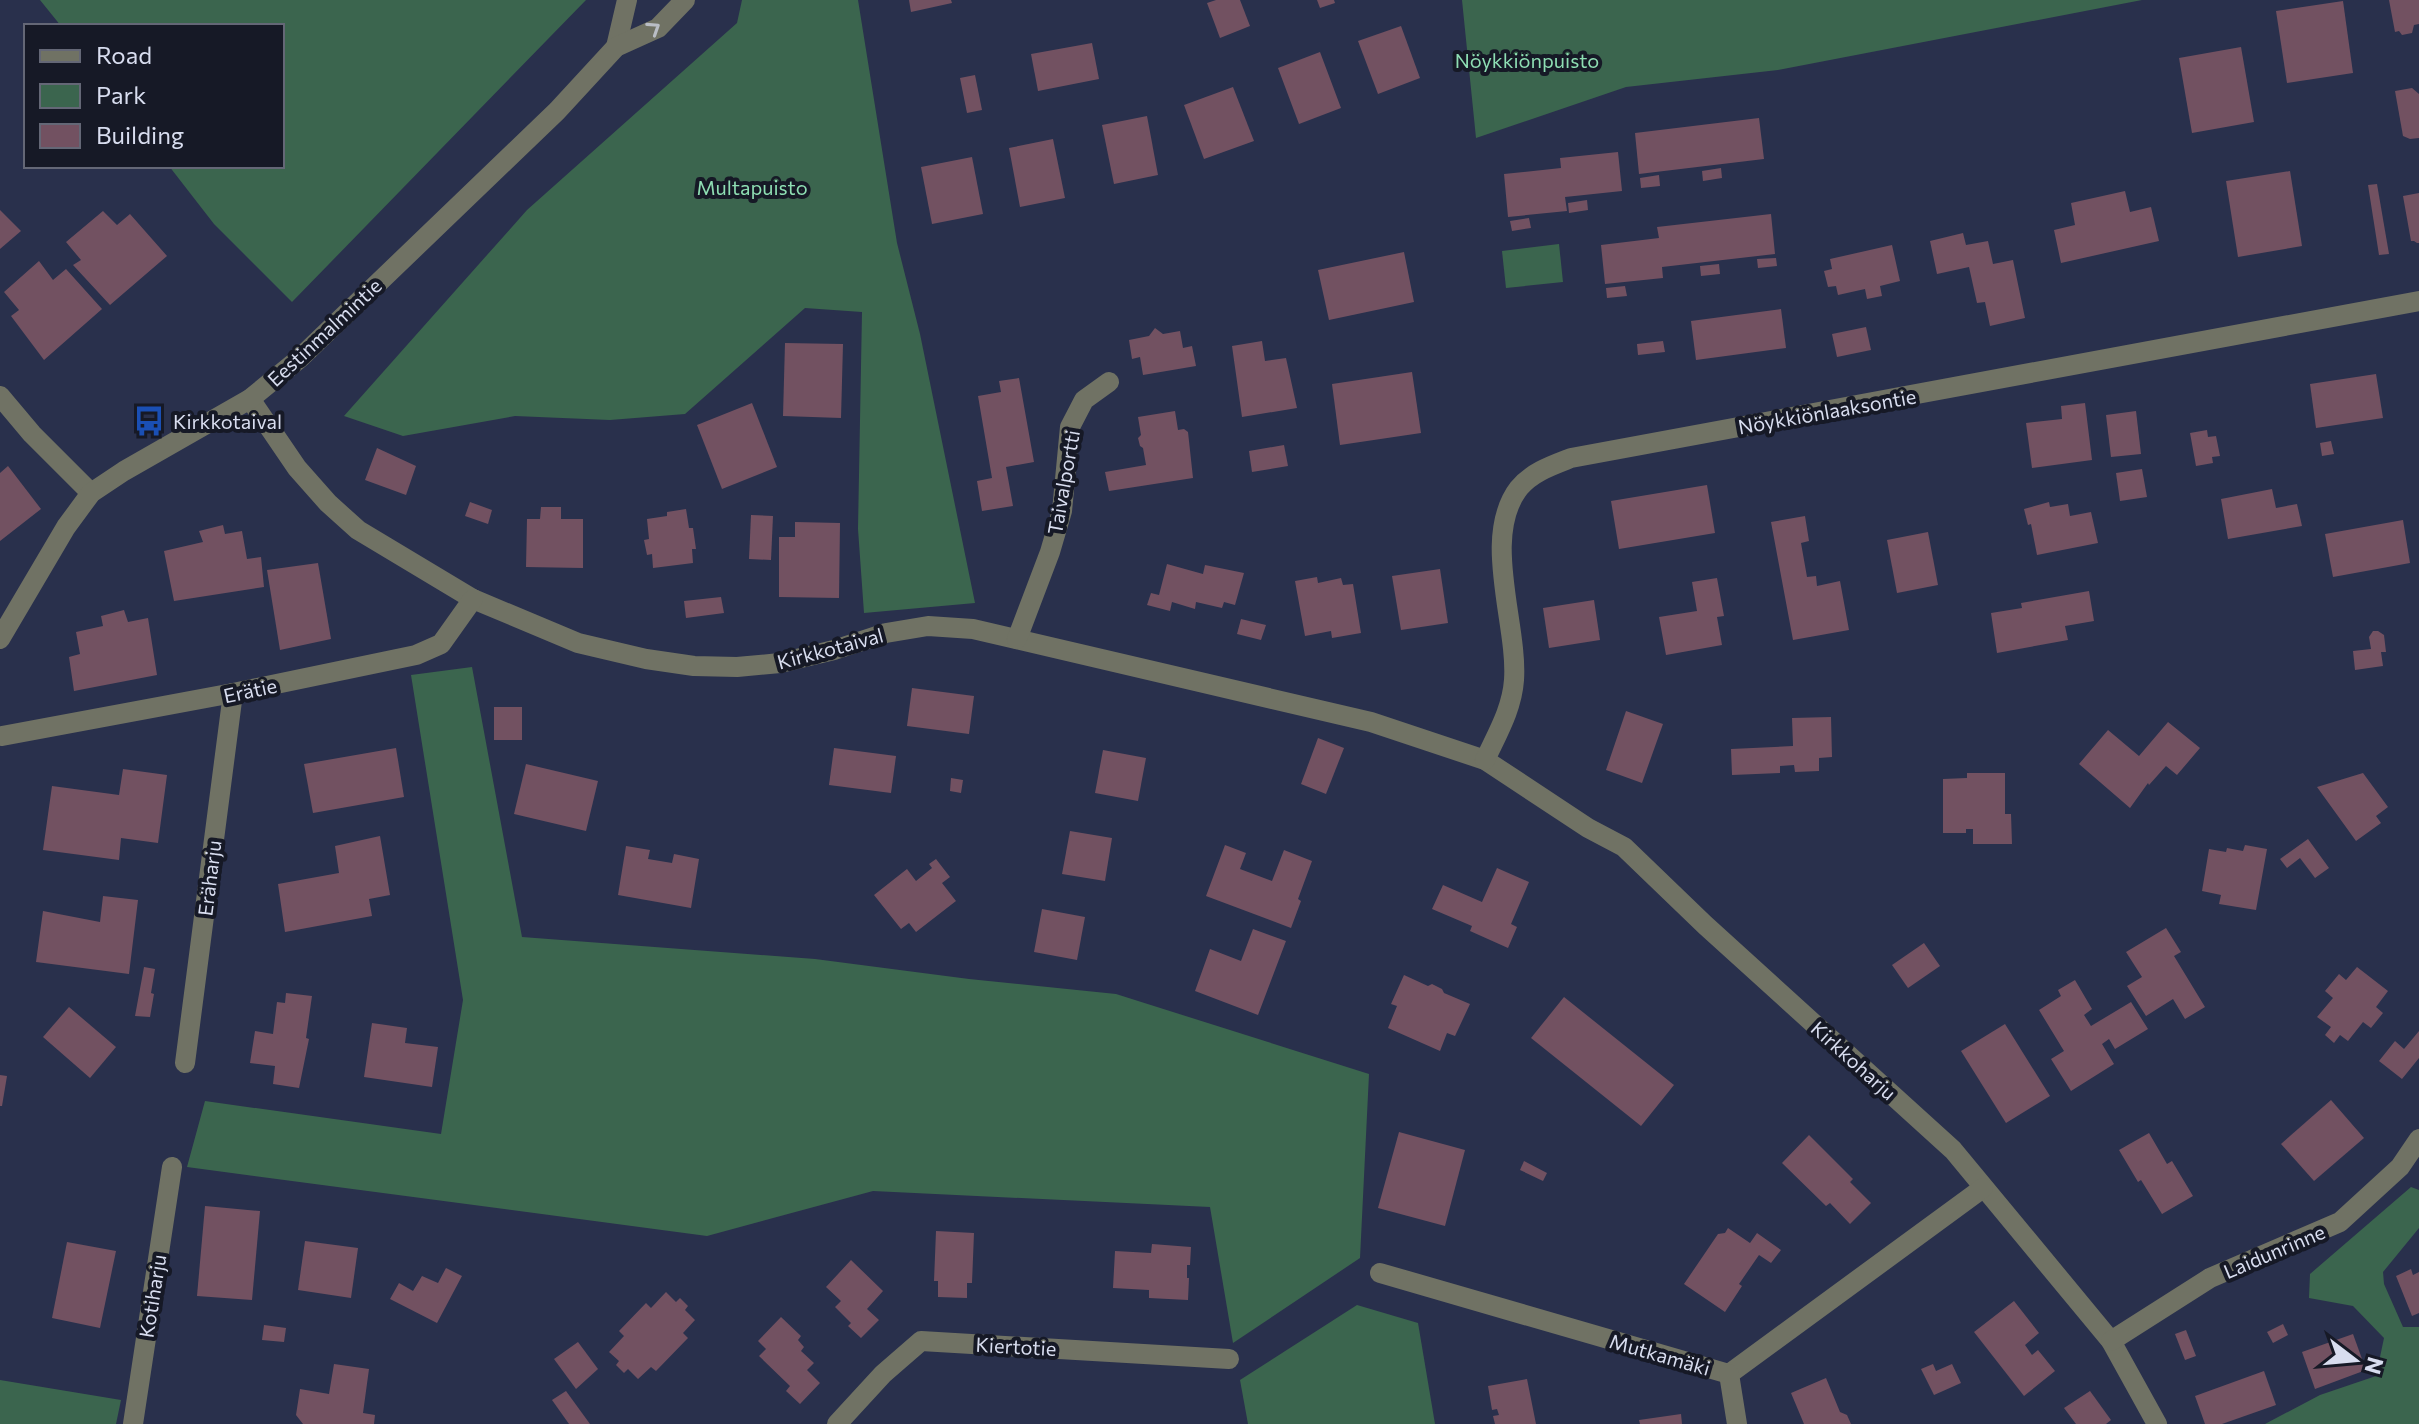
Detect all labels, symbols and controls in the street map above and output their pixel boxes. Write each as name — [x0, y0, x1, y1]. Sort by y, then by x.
one-way arrow — [645, 22, 659, 37]
legend — [24, 24, 284, 168]
text: Road — [96, 40, 152, 69]
park label: Nöykkiönpuisto — [1455, 48, 1599, 72]
text: Park — [96, 80, 146, 109]
text: Building — [96, 120, 184, 149]
park label: Multapuisto — [696, 175, 808, 199]
street label: Eestinmalmintie — [262, 273, 386, 391]
street label: Nöykkiönlaaksontie — [1736, 384, 1918, 438]
bus stop icon: Kirkkotaival — [132, 404, 166, 438]
place label: Kirkkotaival — [173, 409, 282, 433]
street label: Taivalportti — [1042, 428, 1084, 536]
street label: Kirkkotaival — [774, 622, 886, 674]
street label: Erätie — [221, 673, 279, 707]
street label: Eräharju — [192, 839, 226, 917]
street label: Kirkkoharju — [1807, 1016, 1901, 1104]
street label: Laidunrinne — [2220, 1219, 2328, 1283]
street label: Kotiharju — [134, 1253, 170, 1339]
north arrow — [2315, 1320, 2395, 1400]
street label: Mutkamäki — [1607, 1328, 1713, 1380]
street label: Kiertotie — [975, 1332, 1057, 1360]
text: N — [2359, 1354, 2390, 1377]

